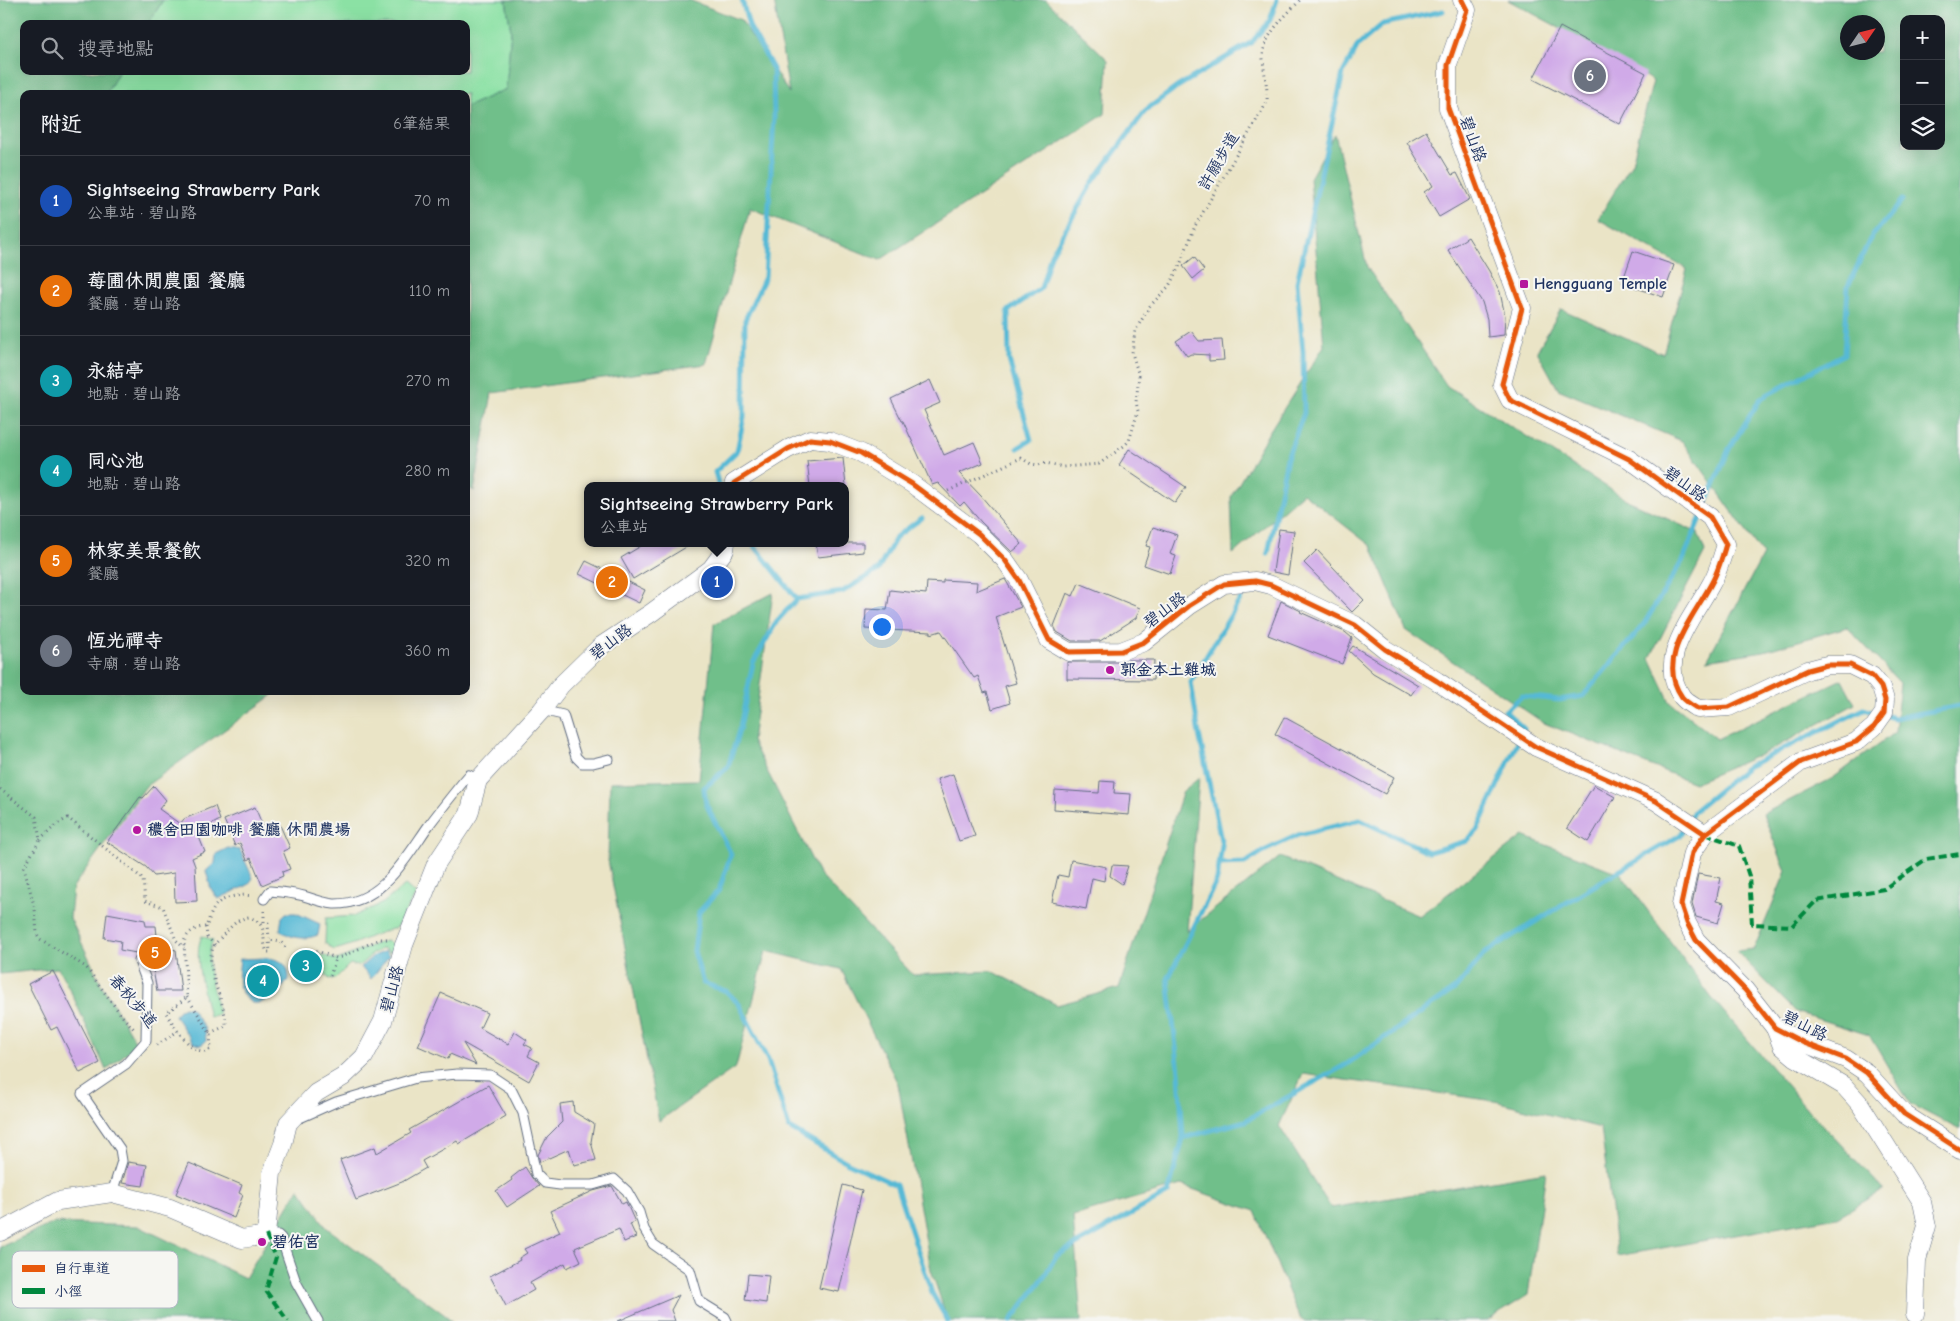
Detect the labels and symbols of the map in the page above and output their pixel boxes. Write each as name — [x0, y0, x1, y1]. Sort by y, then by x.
north arrow — [1840, 15, 1885, 60]
pin: 6 — [1574, 57, 1606, 95]
street label: 碧山路 — [1456, 113, 1490, 165]
street label: 許願步道 — [1195, 129, 1243, 193]
place label: Hengguang Temple — [1534, 275, 1667, 293]
marker: Hengguang Temple — [1518, 278, 1530, 290]
street label: 碧山路 — [1660, 463, 1710, 505]
pin: 2 — [596, 563, 628, 601]
pin: 1 — [701, 563, 733, 601]
street label: 碧山路 — [1140, 588, 1190, 632]
your location — [869, 614, 895, 640]
street label: 碧山路 — [586, 620, 636, 664]
place label: 郭金本土雞城 — [1120, 661, 1216, 679]
marker: 郭金本土雞城 — [1104, 664, 1116, 676]
place label: 穠舍田園咖啡 餐廳 休閒農場 — [147, 821, 350, 839]
marker: 穠舍田園咖啡 餐廳 休閒農場 — [131, 824, 143, 836]
pin: 5 — [139, 934, 171, 972]
pin: 3 — [290, 947, 322, 985]
pin: 4 — [247, 962, 279, 1000]
street label: 碧山路 — [377, 963, 407, 1015]
street label: 春秋步道 — [106, 971, 160, 1031]
street label: 碧山路 — [1780, 1007, 1830, 1045]
place label: 碧佑宮 — [272, 1233, 320, 1251]
marker: 碧佑宮 — [256, 1236, 268, 1248]
legend — [12, 1251, 178, 1308]
text: 自行車道 — [54, 1260, 110, 1277]
text: 小徑 — [54, 1283, 82, 1300]

